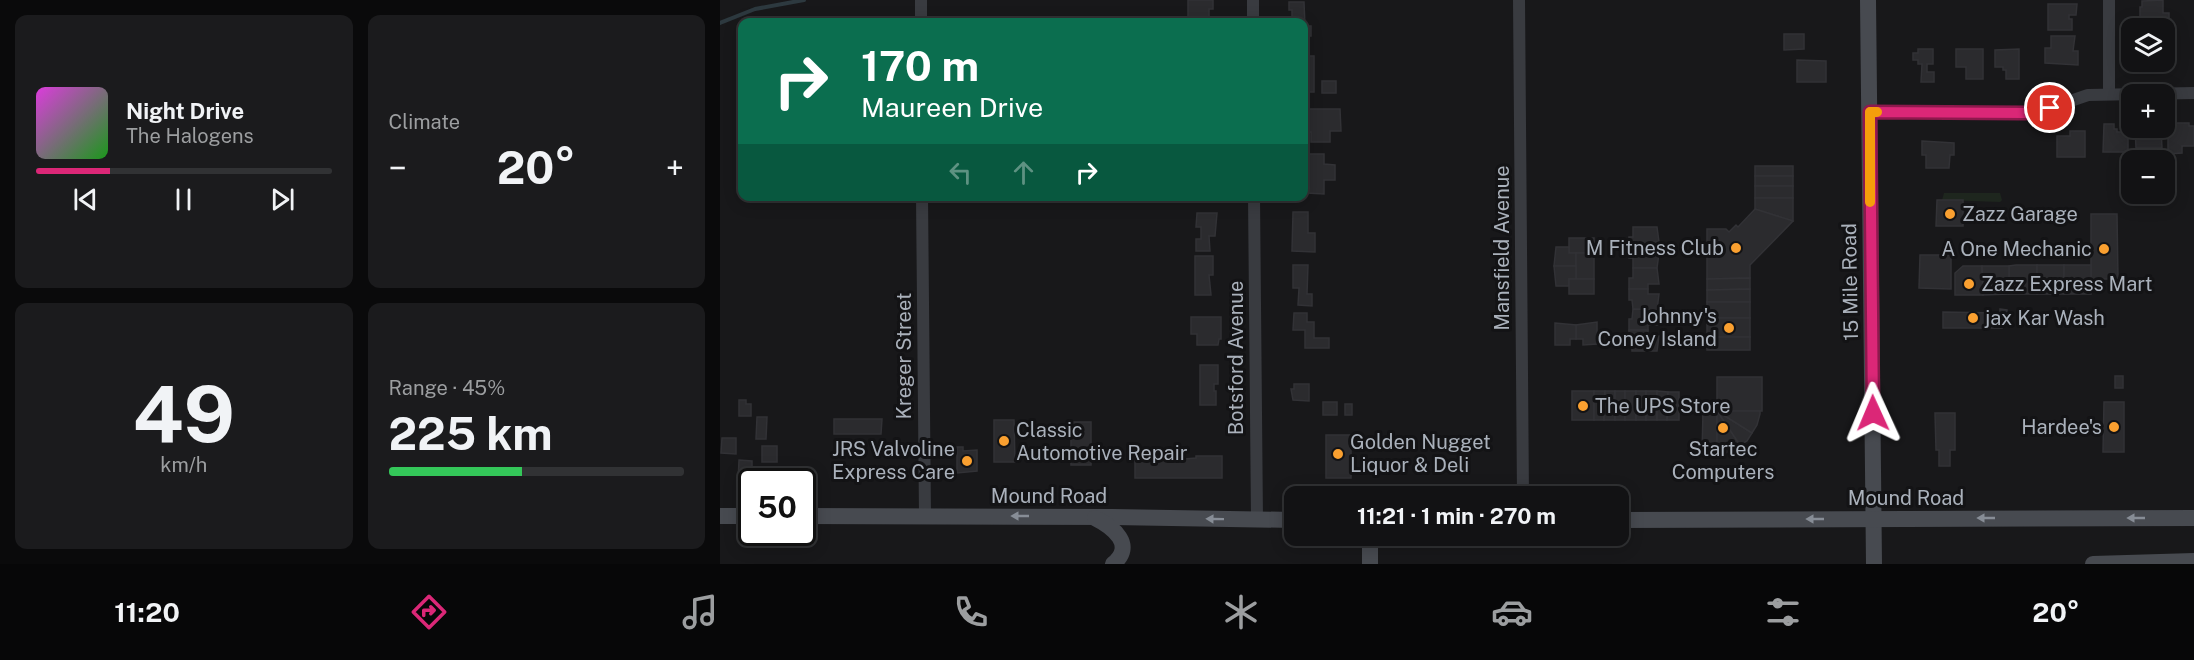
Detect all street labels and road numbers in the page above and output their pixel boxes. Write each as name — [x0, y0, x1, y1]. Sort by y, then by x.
street label: Mansfield Avenue — [1490, 165, 1514, 331]
street label: 15 Mile Road — [1837, 223, 1863, 341]
street label: Botsford Avenue — [1224, 281, 1248, 435]
street label: Kreger Street — [892, 292, 916, 420]
street label: Mound Road — [991, 484, 1107, 508]
street label: Mound Road — [1848, 486, 1964, 510]

